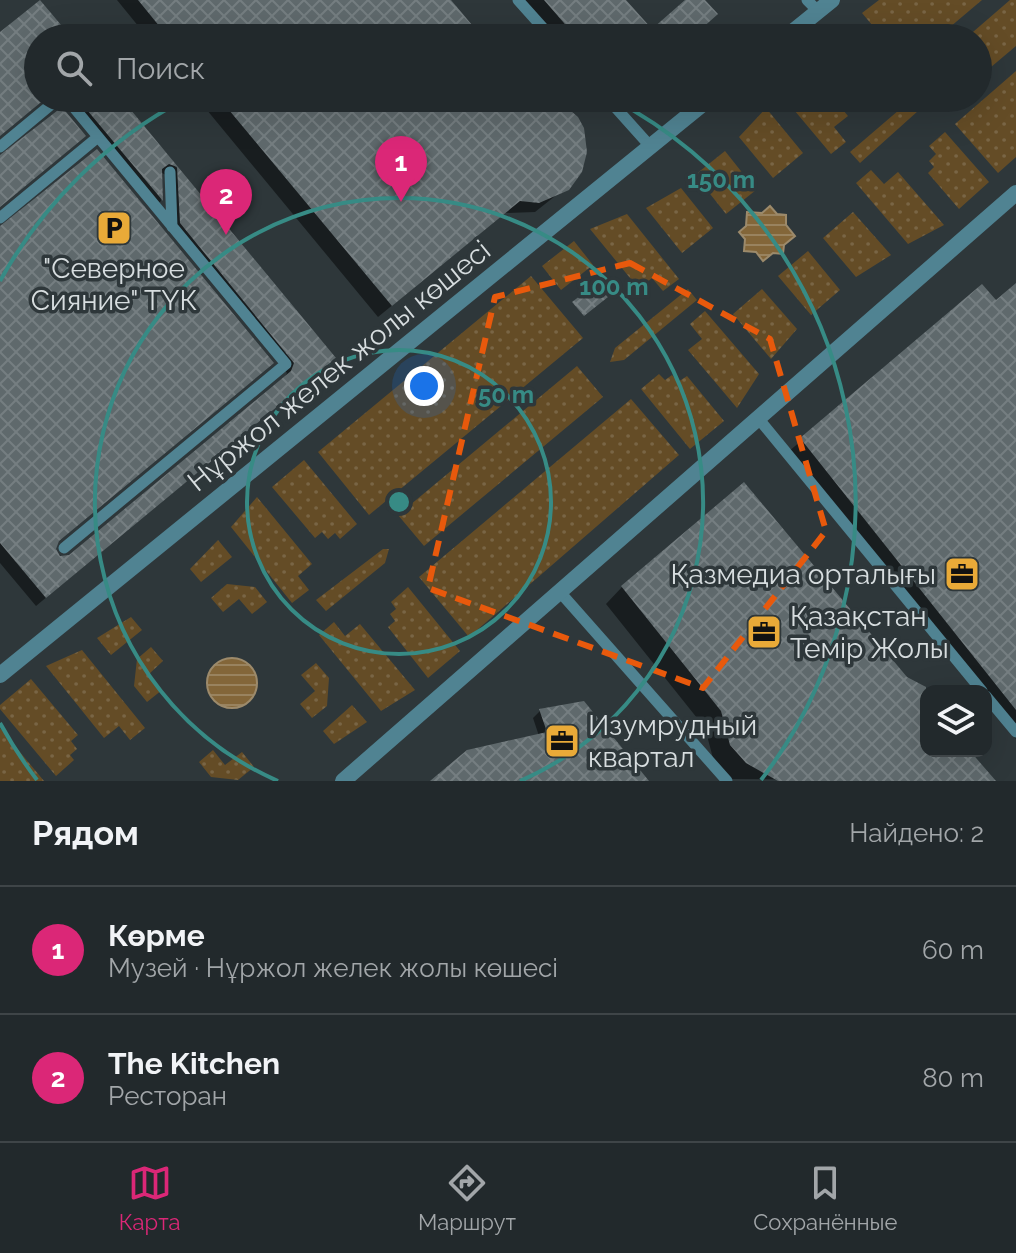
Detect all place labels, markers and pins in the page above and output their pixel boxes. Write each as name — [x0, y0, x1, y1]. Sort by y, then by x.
pin: 1 — [375, 136, 427, 202]
pin: 2 — [200, 169, 252, 235]
parking icon: "Северное Cияние" ТҮК — [95, 209, 133, 247]
place label: "Северное Cияние" ТҮК — [31, 252, 197, 317]
centre of rings — [385, 488, 413, 516]
office icon: Қазмедиа орталығы — [943, 555, 981, 593]
place label: Қазмедиа орталығы — [670, 558, 936, 591]
place label: Қазақстан Темір Жолы — [790, 600, 949, 665]
office icon: Қазақстан Темір Жолы — [745, 613, 783, 651]
place label: Изумрудный квартал — [588, 709, 757, 774]
office icon: Изумрудный квартал — [543, 722, 581, 760]

